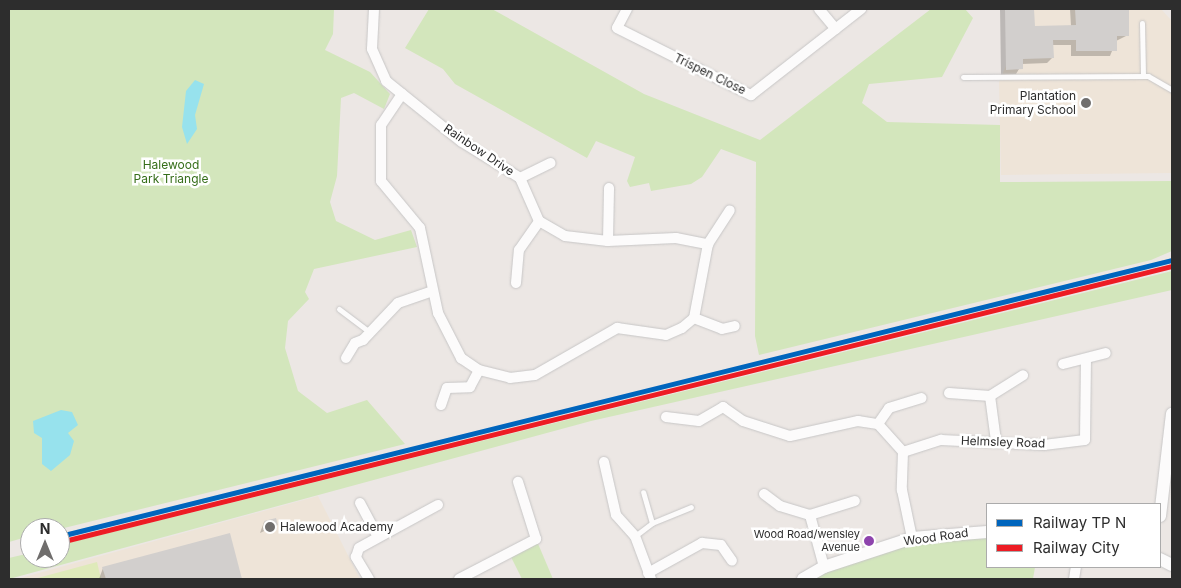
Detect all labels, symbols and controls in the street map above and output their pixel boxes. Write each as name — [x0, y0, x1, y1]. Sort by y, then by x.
street label: Trispen Close — [672, 50, 748, 98]
place label: Plantation Primary School — [990, 89, 1076, 117]
marker: Plantation Primary School — [1080, 97, 1092, 109]
street label: Rainbow Drive — [441, 121, 517, 179]
park label: Halewood Park Triangle — [134, 158, 208, 186]
street label: Helmsley Road — [961, 433, 1045, 451]
legend — [986, 503, 1161, 568]
text: Railway TP N — [1033, 513, 1126, 532]
north arrow — [20, 518, 70, 568]
text: N — [40, 520, 50, 537]
place label: Halewood Academy — [280, 520, 393, 534]
marker: Halewood Academy — [264, 521, 276, 533]
street label: Wood Road — [903, 525, 969, 549]
place label: Wood Road/wensley Avenue — [754, 528, 860, 554]
marker: Wood Road/wensley Avenue — [864, 536, 874, 546]
text: Railway City — [1033, 538, 1120, 557]

